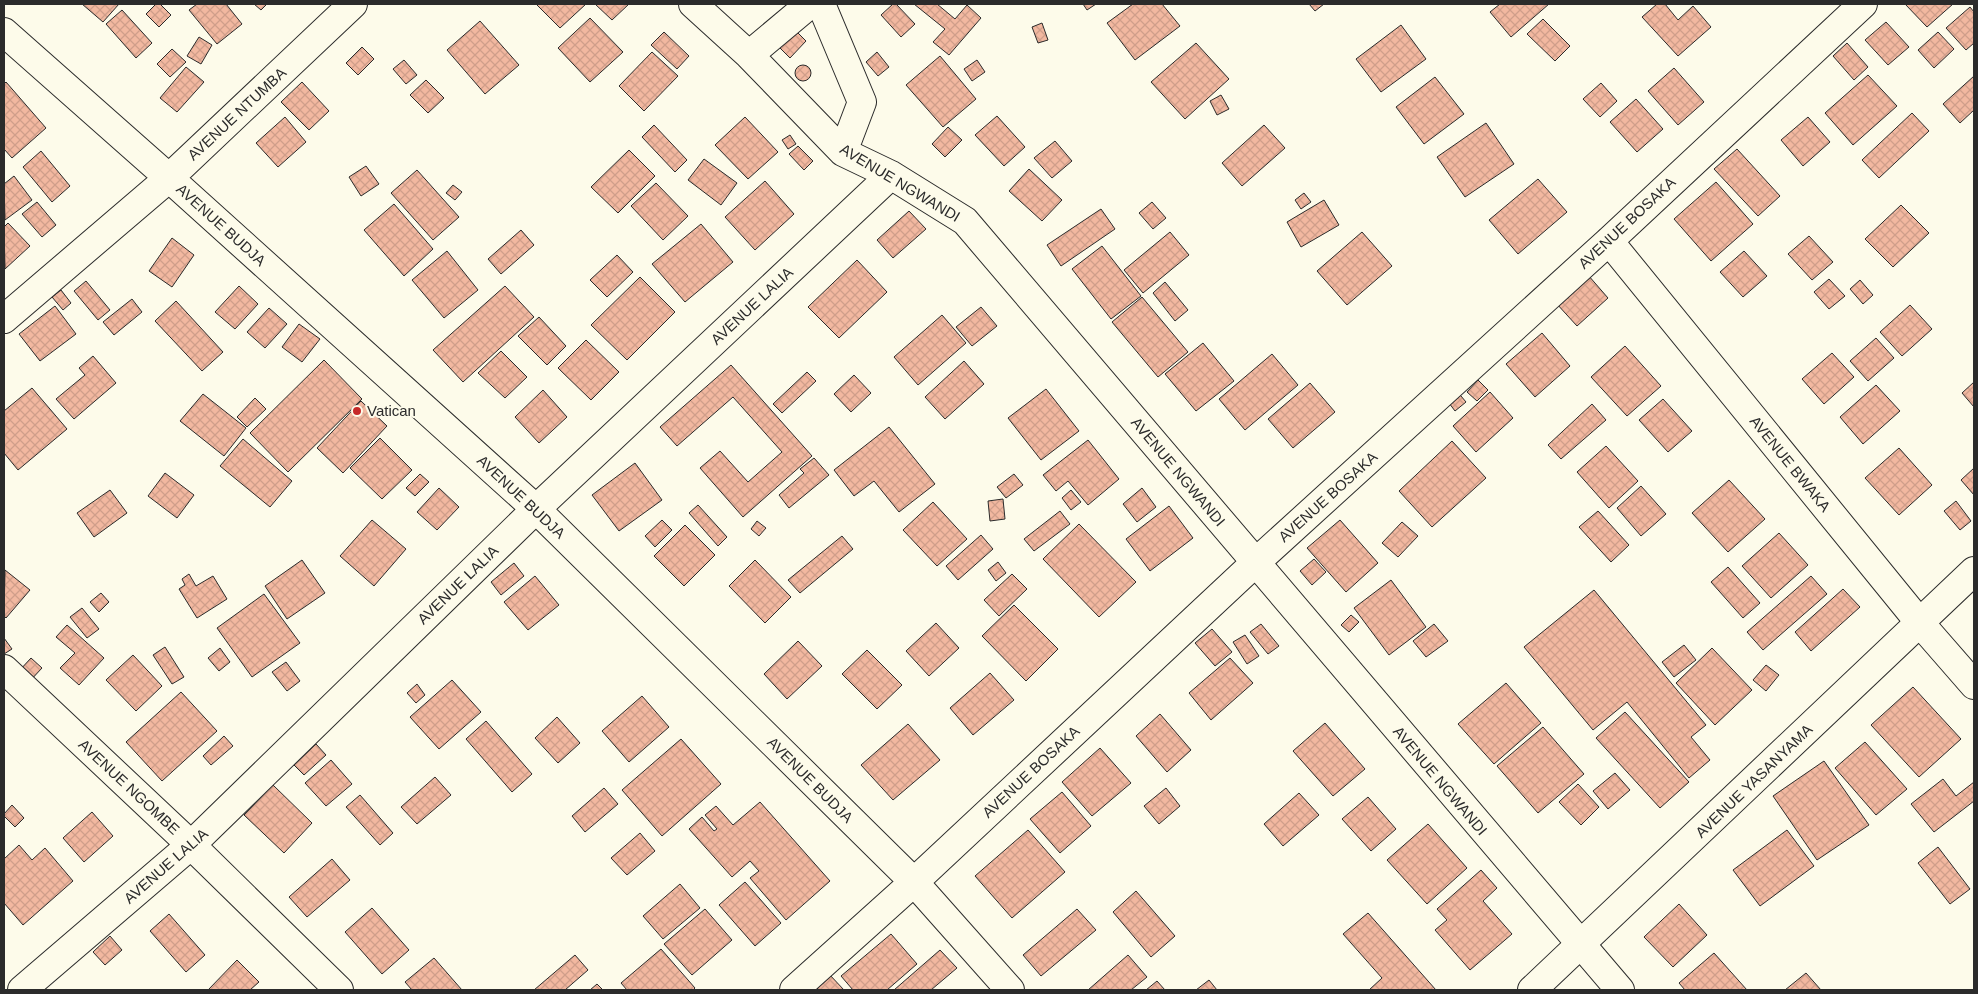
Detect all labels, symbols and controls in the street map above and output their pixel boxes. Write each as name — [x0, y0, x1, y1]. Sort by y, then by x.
street label: AVENUE NTUMBA — [184, 64, 289, 164]
street label: AVENUE NGWANDI — [837, 140, 963, 225]
street label: AVENUE BOSAKA — [1575, 173, 1679, 272]
street label: AVENUE BUDJA — [173, 180, 269, 269]
street label: AVENUE LALIA — [707, 263, 796, 348]
place label: Vatican — [367, 402, 416, 419]
marker: Vatican — [351, 405, 363, 417]
street label: AVENUE BWAKA — [1747, 412, 1834, 515]
street label: AVENUE NGWANDI — [1128, 414, 1229, 529]
street label: AVENUE BOSAKA — [1275, 448, 1380, 545]
street label: AVENUE BUDJA — [474, 452, 569, 542]
street label: AVENUE LALIA — [414, 542, 502, 627]
street label: AVENUE YASANYAMA — [1692, 720, 1816, 841]
street label: AVENUE BOSAKA — [979, 722, 1083, 821]
street label: AVENUE NGWANDI — [1390, 723, 1491, 838]
street label: AVENUE BUDJA — [764, 733, 857, 826]
street label: AVENUE NGOMBE — [75, 736, 183, 838]
street label: AVENUE LALIA — [120, 825, 211, 907]

